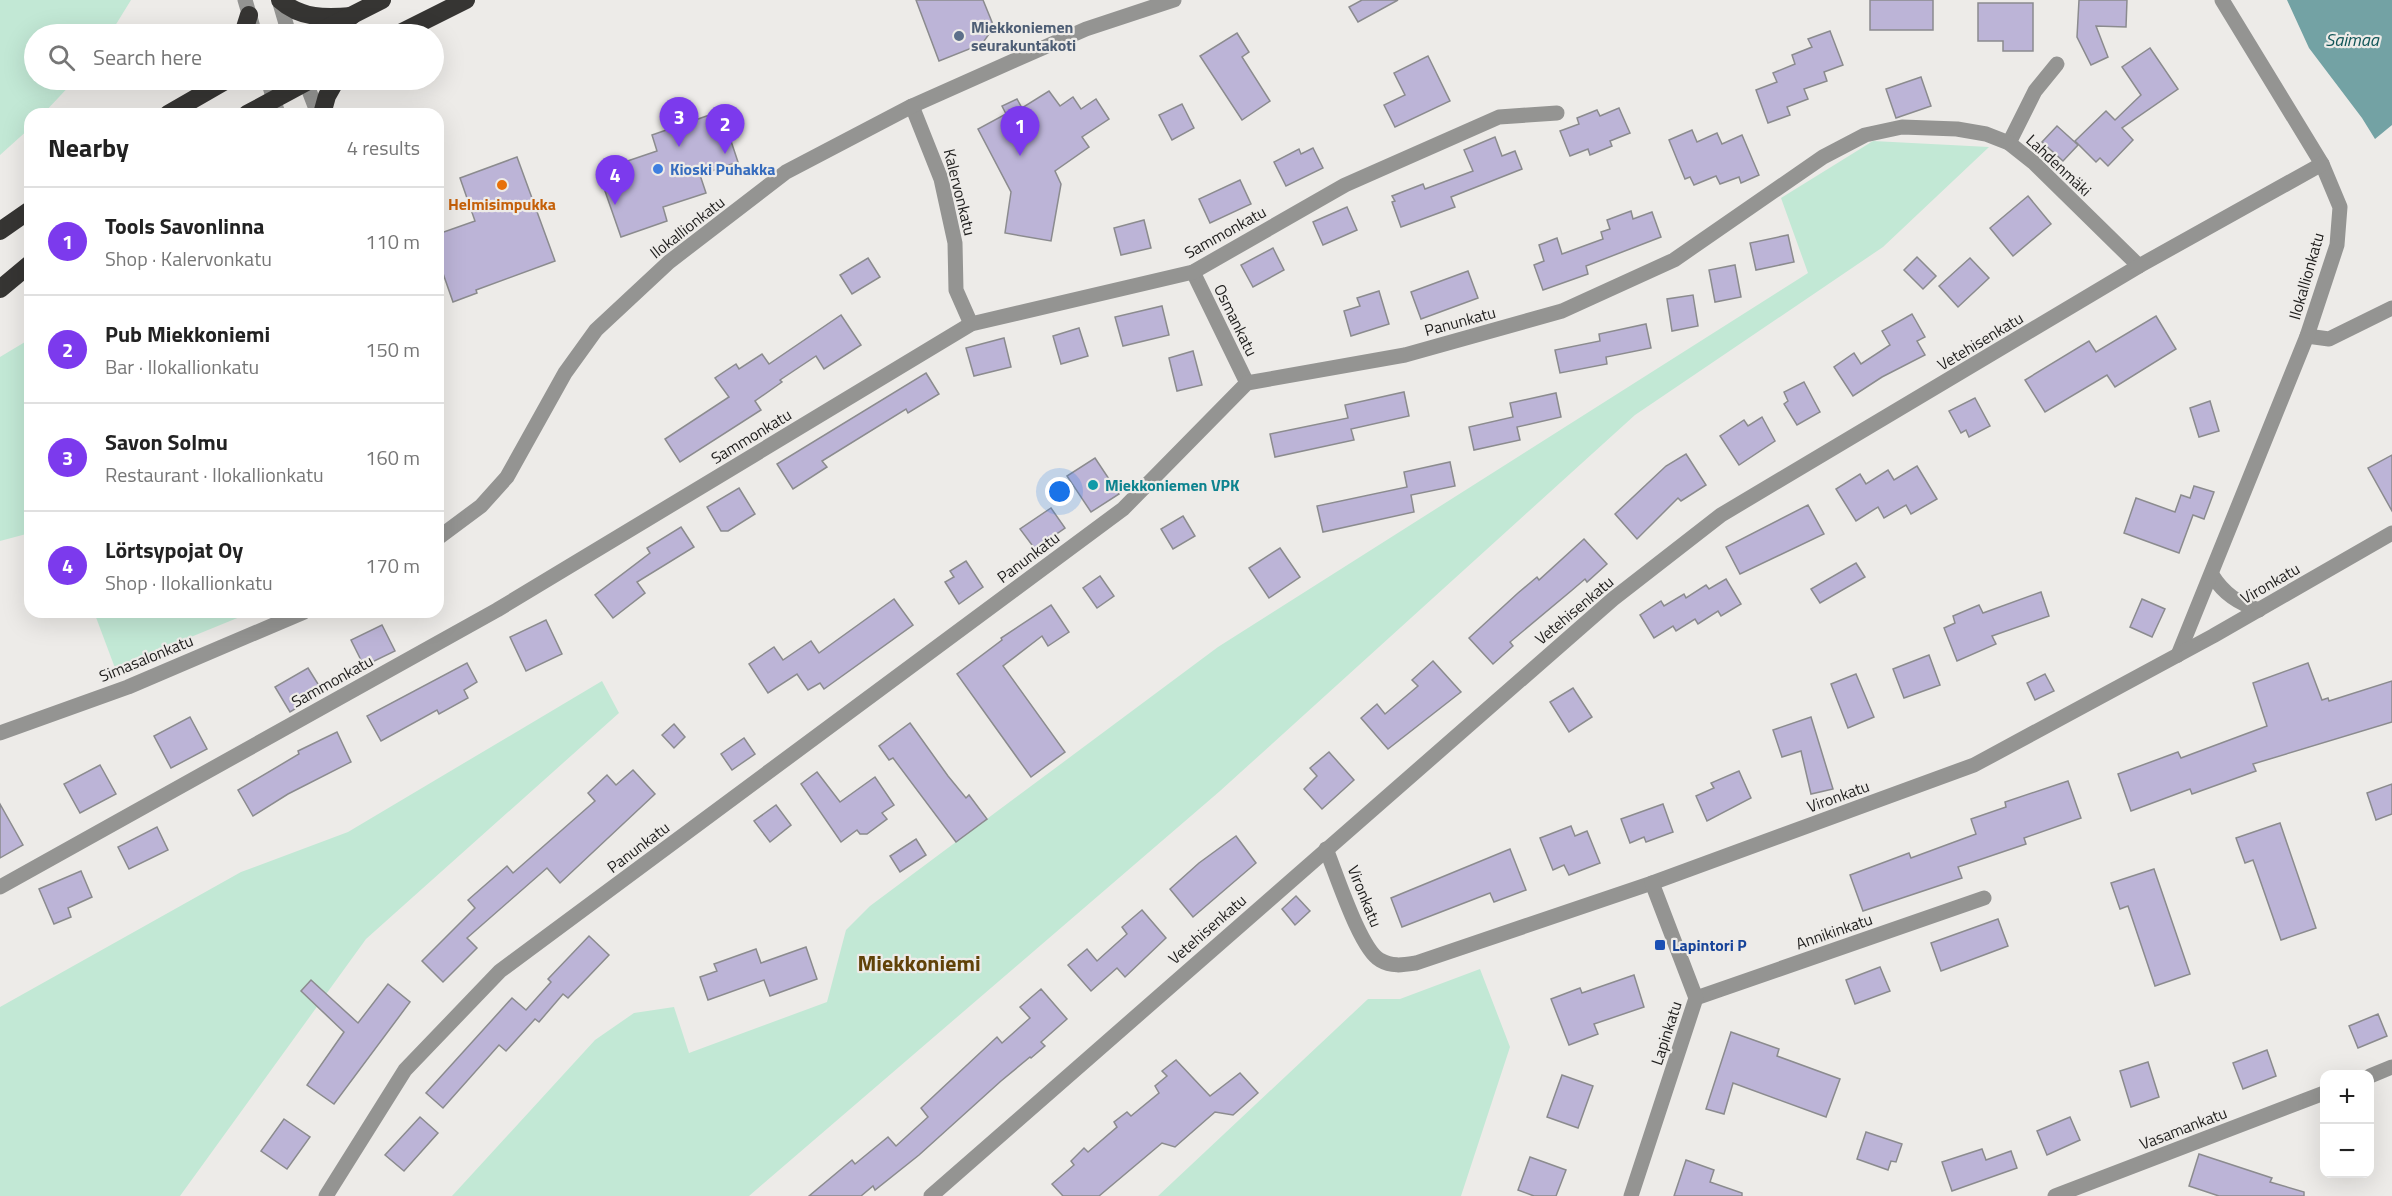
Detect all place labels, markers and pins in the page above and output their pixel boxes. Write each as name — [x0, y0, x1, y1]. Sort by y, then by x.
place label: Miekkoniemen seurakuntakoti — [971, 15, 1076, 57]
marker: Miekkoniemen seurakuntakoti — [952, 29, 966, 43]
pin: 3 — [660, 98, 698, 147]
pin: 2 — [706, 104, 744, 154]
pin: 1 — [1000, 106, 1040, 156]
pin: 4 — [596, 156, 634, 205]
place label: Kioski Puhakka — [670, 157, 776, 181]
marker: Kioski Puhakka — [651, 162, 665, 176]
marker: Helmisimpukka — [495, 178, 509, 192]
place label: Helmisimpukka — [448, 192, 556, 216]
place label: Miekkoniemen VPK — [1105, 473, 1240, 497]
marker: Miekkoniemen VPK — [1086, 478, 1100, 492]
place label: Lapintori P — [1672, 933, 1747, 957]
marker: Lapintori P — [1653, 938, 1667, 952]

